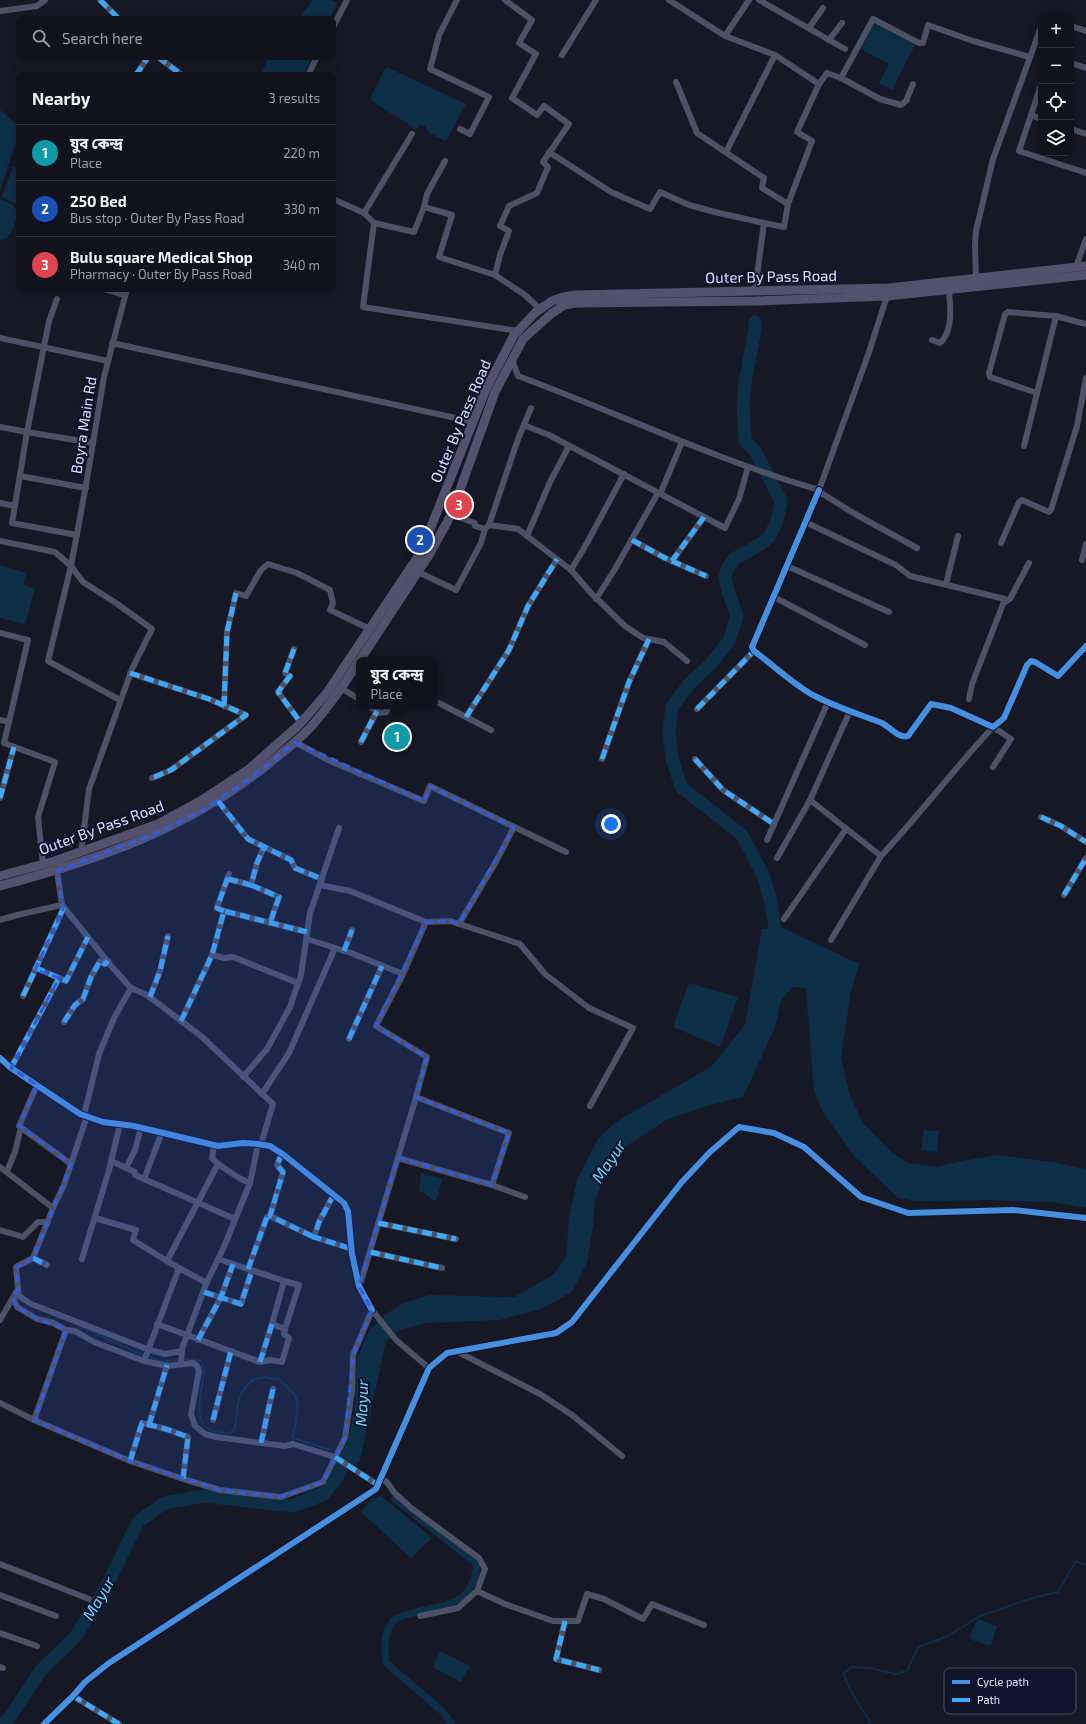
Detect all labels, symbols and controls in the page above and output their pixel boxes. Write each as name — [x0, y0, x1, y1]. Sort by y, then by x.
map controls — [1038, 12, 1074, 156]
button: + — [1038, 12, 1074, 48]
search box — [16, 16, 336, 60]
icon: search — [30, 27, 52, 49]
text: Search here — [62, 29, 143, 47]
button: − — [1038, 48, 1074, 84]
button: locate — [1038, 84, 1074, 120]
text: Nearby — [32, 88, 90, 108]
text: 3 results — [269, 90, 320, 106]
button: layers — [1038, 120, 1074, 156]
text: যুব কেন্দ্র — [70, 134, 123, 152]
text: 1 — [42, 145, 48, 161]
text: 220 m — [283, 145, 320, 161]
text: Place — [70, 155, 102, 171]
text: 250 Bed — [70, 192, 127, 210]
text: 2 — [41, 201, 49, 217]
text: 330 m — [283, 201, 320, 217]
text: Bus stop · Outer By Pass Road — [70, 210, 245, 226]
text: Bulu square Medical Shop — [70, 248, 253, 266]
text: 3 — [41, 257, 49, 273]
text: 340 m — [283, 257, 320, 273]
text: Pharmacy · Outer By Pass Road — [70, 266, 252, 282]
street label: Outer By Pass Road — [705, 266, 837, 286]
street label: Outer By Pass Road — [426, 357, 494, 485]
street label: Boyra Main Rd — [66, 375, 100, 475]
pin: 3 — [446, 490, 472, 520]
pin: 2 — [407, 525, 433, 555]
popup — [356, 657, 438, 709]
text: যুব কেন্দ্র — [370, 665, 424, 683]
text: Place — [370, 686, 402, 702]
pin: 1 — [384, 722, 410, 752]
street label: Outer By Pass Road — [36, 796, 166, 858]
your location — [601, 814, 621, 834]
water label: Mayur — [587, 1136, 630, 1186]
water label: Mayur — [351, 1378, 372, 1427]
water label: Mayur — [78, 1572, 119, 1624]
legend — [944, 1668, 1076, 1714]
text: Cycle path — [977, 1675, 1029, 1688]
text: Path — [977, 1693, 1000, 1706]

